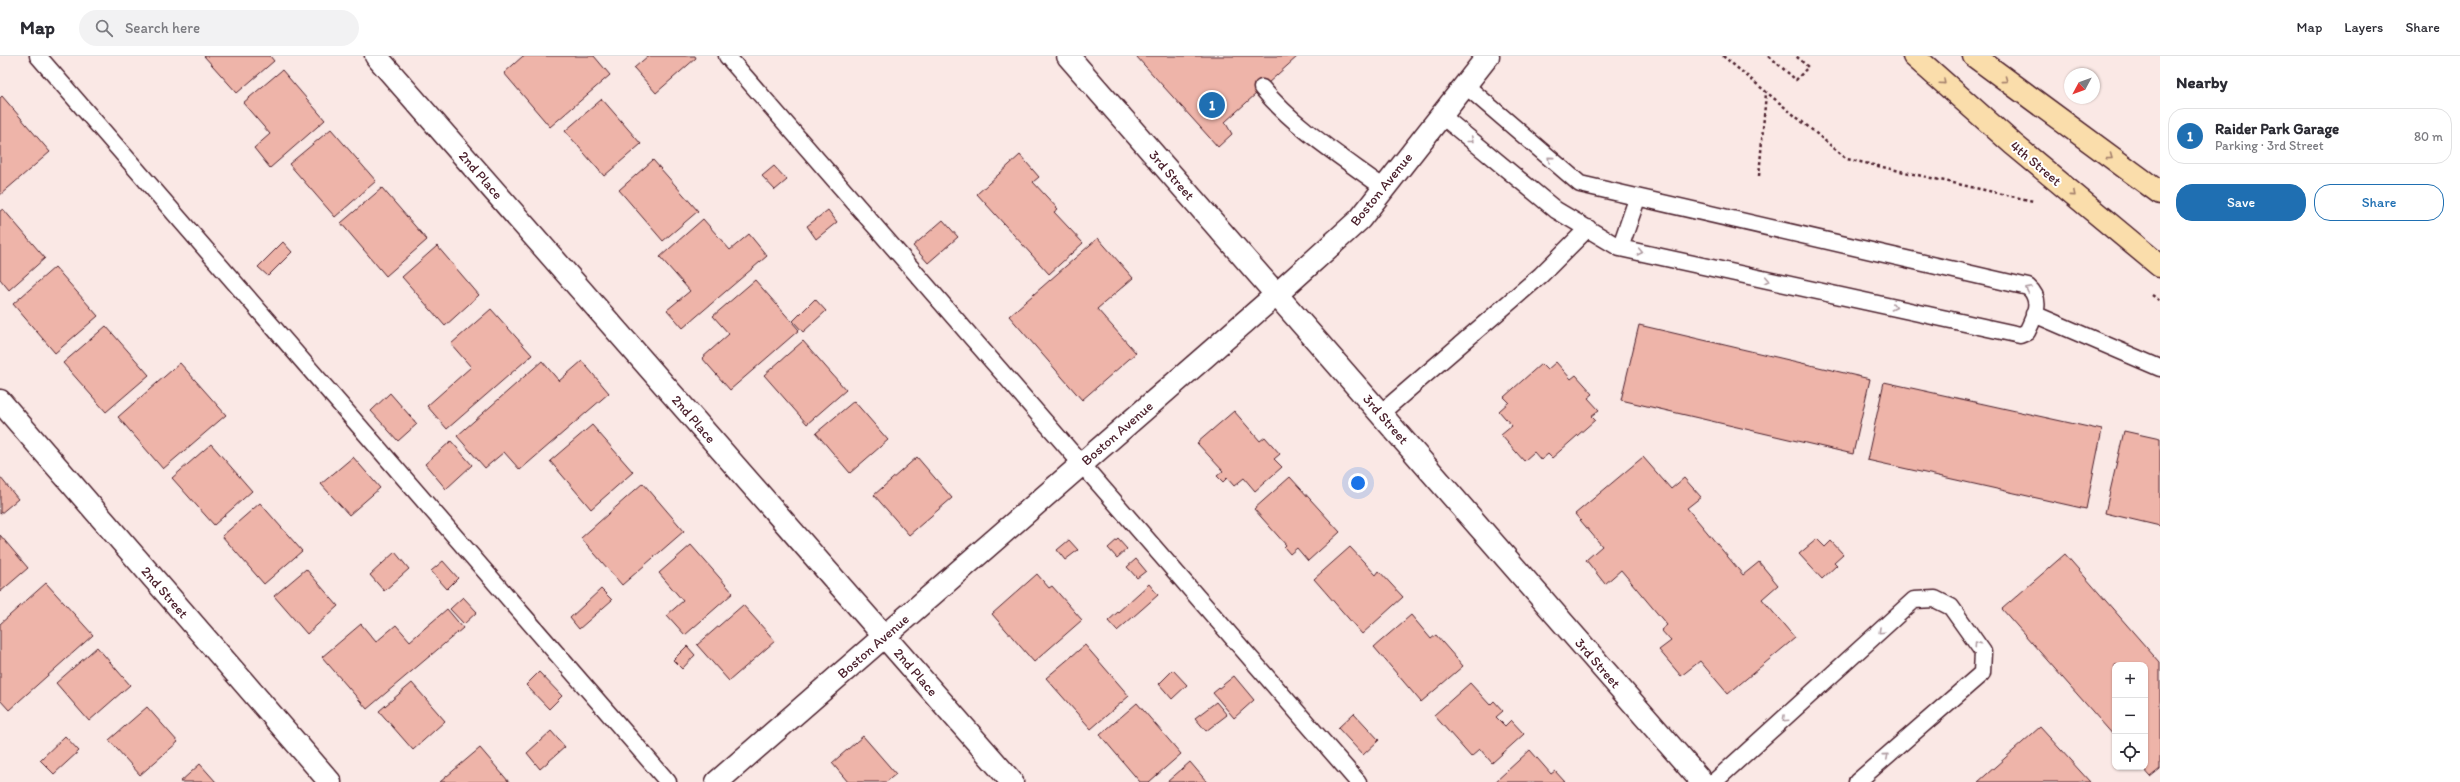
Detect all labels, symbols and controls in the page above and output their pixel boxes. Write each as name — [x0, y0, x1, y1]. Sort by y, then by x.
search box — [79, 10, 359, 46]
text: Map — [20, 16, 55, 39]
icon: search — [93, 17, 115, 39]
text: Search here — [125, 19, 200, 37]
text: Map — [2297, 19, 2322, 36]
text: Layers — [2344, 19, 2383, 36]
text: Share — [2405, 19, 2440, 36]
north arrow — [2064, 68, 2100, 104]
text: Nearby — [2176, 72, 2228, 92]
one-way arrow — [2001, 75, 2008, 82]
one-way arrow — [1938, 77, 1946, 85]
pin: 1 — [1199, 90, 1225, 120]
text: Raider Park Garage — [2215, 120, 2339, 138]
text: 1 — [2187, 129, 2193, 144]
text: 80 m — [2414, 129, 2443, 144]
one-way arrow — [1467, 136, 1474, 143]
street label: 4th Street — [2007, 137, 2065, 190]
text: Parking · 3rd Street — [2215, 138, 2324, 153]
street label: 3rd Street — [1145, 147, 1198, 204]
street label: 2nd Place — [455, 148, 506, 203]
street label: Boston Avenue — [1347, 149, 1416, 230]
one-way arrow — [2106, 152, 2113, 160]
one-way arrow — [1547, 156, 1555, 163]
button: Save — [2176, 184, 2306, 221]
button: Share — [2314, 184, 2444, 221]
one-way arrow — [2069, 190, 2076, 197]
one-way arrow — [1637, 248, 1644, 256]
one-way arrow — [1764, 275, 1771, 283]
one-way arrow — [2024, 286, 2032, 294]
one-way arrow — [1891, 303, 1898, 311]
street label: 3rd Street — [1359, 391, 1412, 448]
street label: 2nd Place — [668, 392, 719, 447]
street label: Boston Avenue — [1078, 397, 1157, 469]
your location — [1348, 473, 1368, 493]
street label: 2nd Street — [137, 563, 192, 622]
street label: Boston Avenue — [834, 610, 913, 682]
one-way arrow — [1878, 626, 1885, 633]
street label: 3rd Street — [1571, 635, 1624, 692]
one-way arrow — [1974, 641, 1982, 648]
street label: 2nd Place — [890, 645, 941, 700]
map controls — [2112, 662, 2148, 770]
button: + — [2112, 662, 2148, 698]
button: − — [2112, 698, 2148, 734]
one-way arrow — [1782, 714, 1790, 722]
button: locate — [2112, 734, 2148, 770]
one-way arrow — [1881, 754, 1889, 761]

